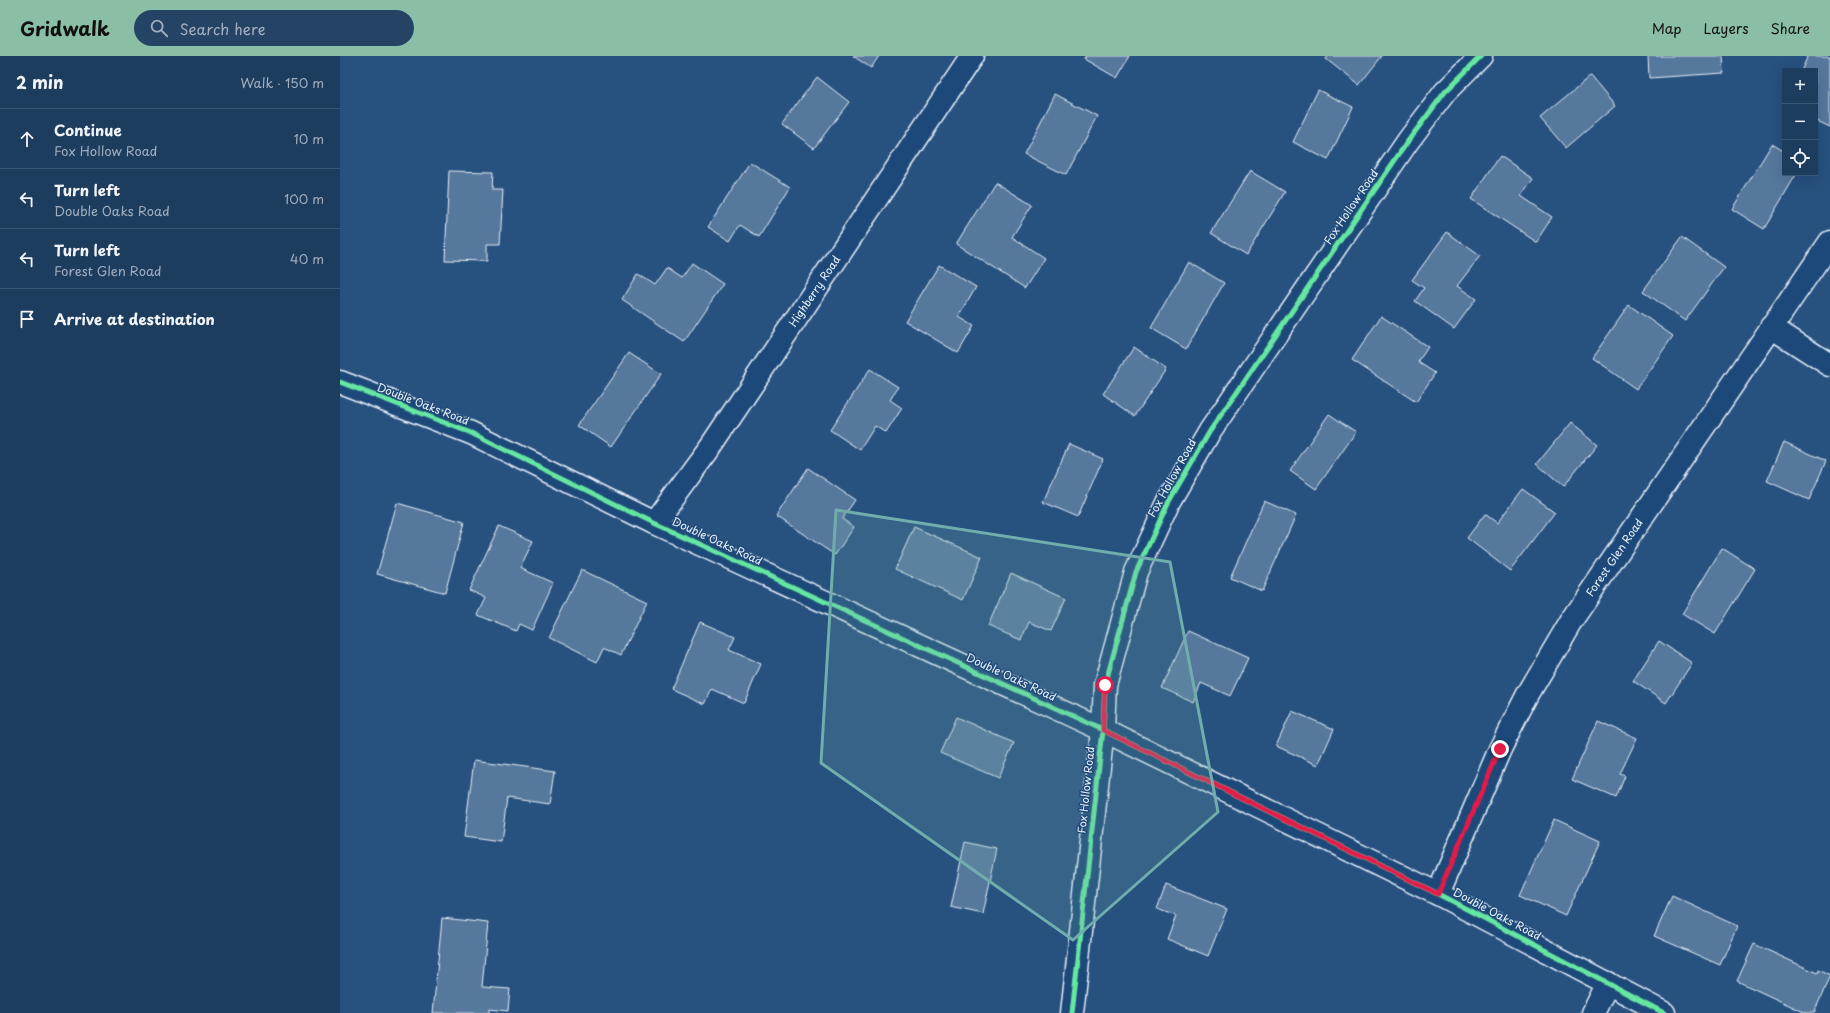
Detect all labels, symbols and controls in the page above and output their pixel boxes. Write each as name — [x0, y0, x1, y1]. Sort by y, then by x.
search box — [134, 10, 414, 46]
text: Gridwalk — [20, 14, 110, 42]
icon: search — [148, 17, 170, 39]
text: Search here — [180, 17, 265, 40]
text: Map — [1652, 18, 1682, 39]
text: Layers — [1704, 18, 1749, 39]
text: Share — [1771, 18, 1810, 39]
map controls — [1782, 68, 1818, 176]
button: + — [1782, 68, 1818, 104]
text: 2 min — [16, 69, 63, 95]
text: Walk · 150 m — [240, 73, 324, 92]
button: − — [1782, 104, 1818, 140]
text: Continue — [54, 118, 122, 141]
icon: ahead — [16, 128, 38, 150]
text: 10 m — [294, 129, 324, 148]
button: locate — [1782, 140, 1818, 176]
text: Fox Hollow Road — [54, 141, 157, 160]
street label: Fox Hollow Road — [1319, 166, 1382, 248]
text: Turn left — [54, 178, 120, 201]
icon: left — [16, 188, 38, 210]
text: 100 m — [284, 189, 324, 208]
text: Double Oaks Road — [54, 201, 170, 220]
text: Turn left — [54, 238, 120, 261]
icon: left — [16, 248, 38, 270]
text: 40 m — [290, 249, 324, 268]
street label: Highberry Road — [784, 251, 844, 330]
text: Forest Glen Road — [54, 261, 162, 280]
text: Arrive at destination — [54, 307, 215, 330]
icon: arrive — [16, 308, 38, 330]
street label: Double Oaks Road — [374, 378, 472, 429]
street label: Fox Hollow Road — [1143, 435, 1200, 520]
street label: Double Oaks Road — [669, 512, 765, 569]
street label: Forest Glen Road — [1581, 515, 1647, 600]
street label: Double Oaks Road — [963, 648, 1059, 705]
route start — [1096, 676, 1114, 694]
route end — [1491, 740, 1509, 758]
street label: Fox Hollow Road — [1072, 746, 1099, 834]
street label: Double Oaks Road — [1450, 883, 1544, 944]

